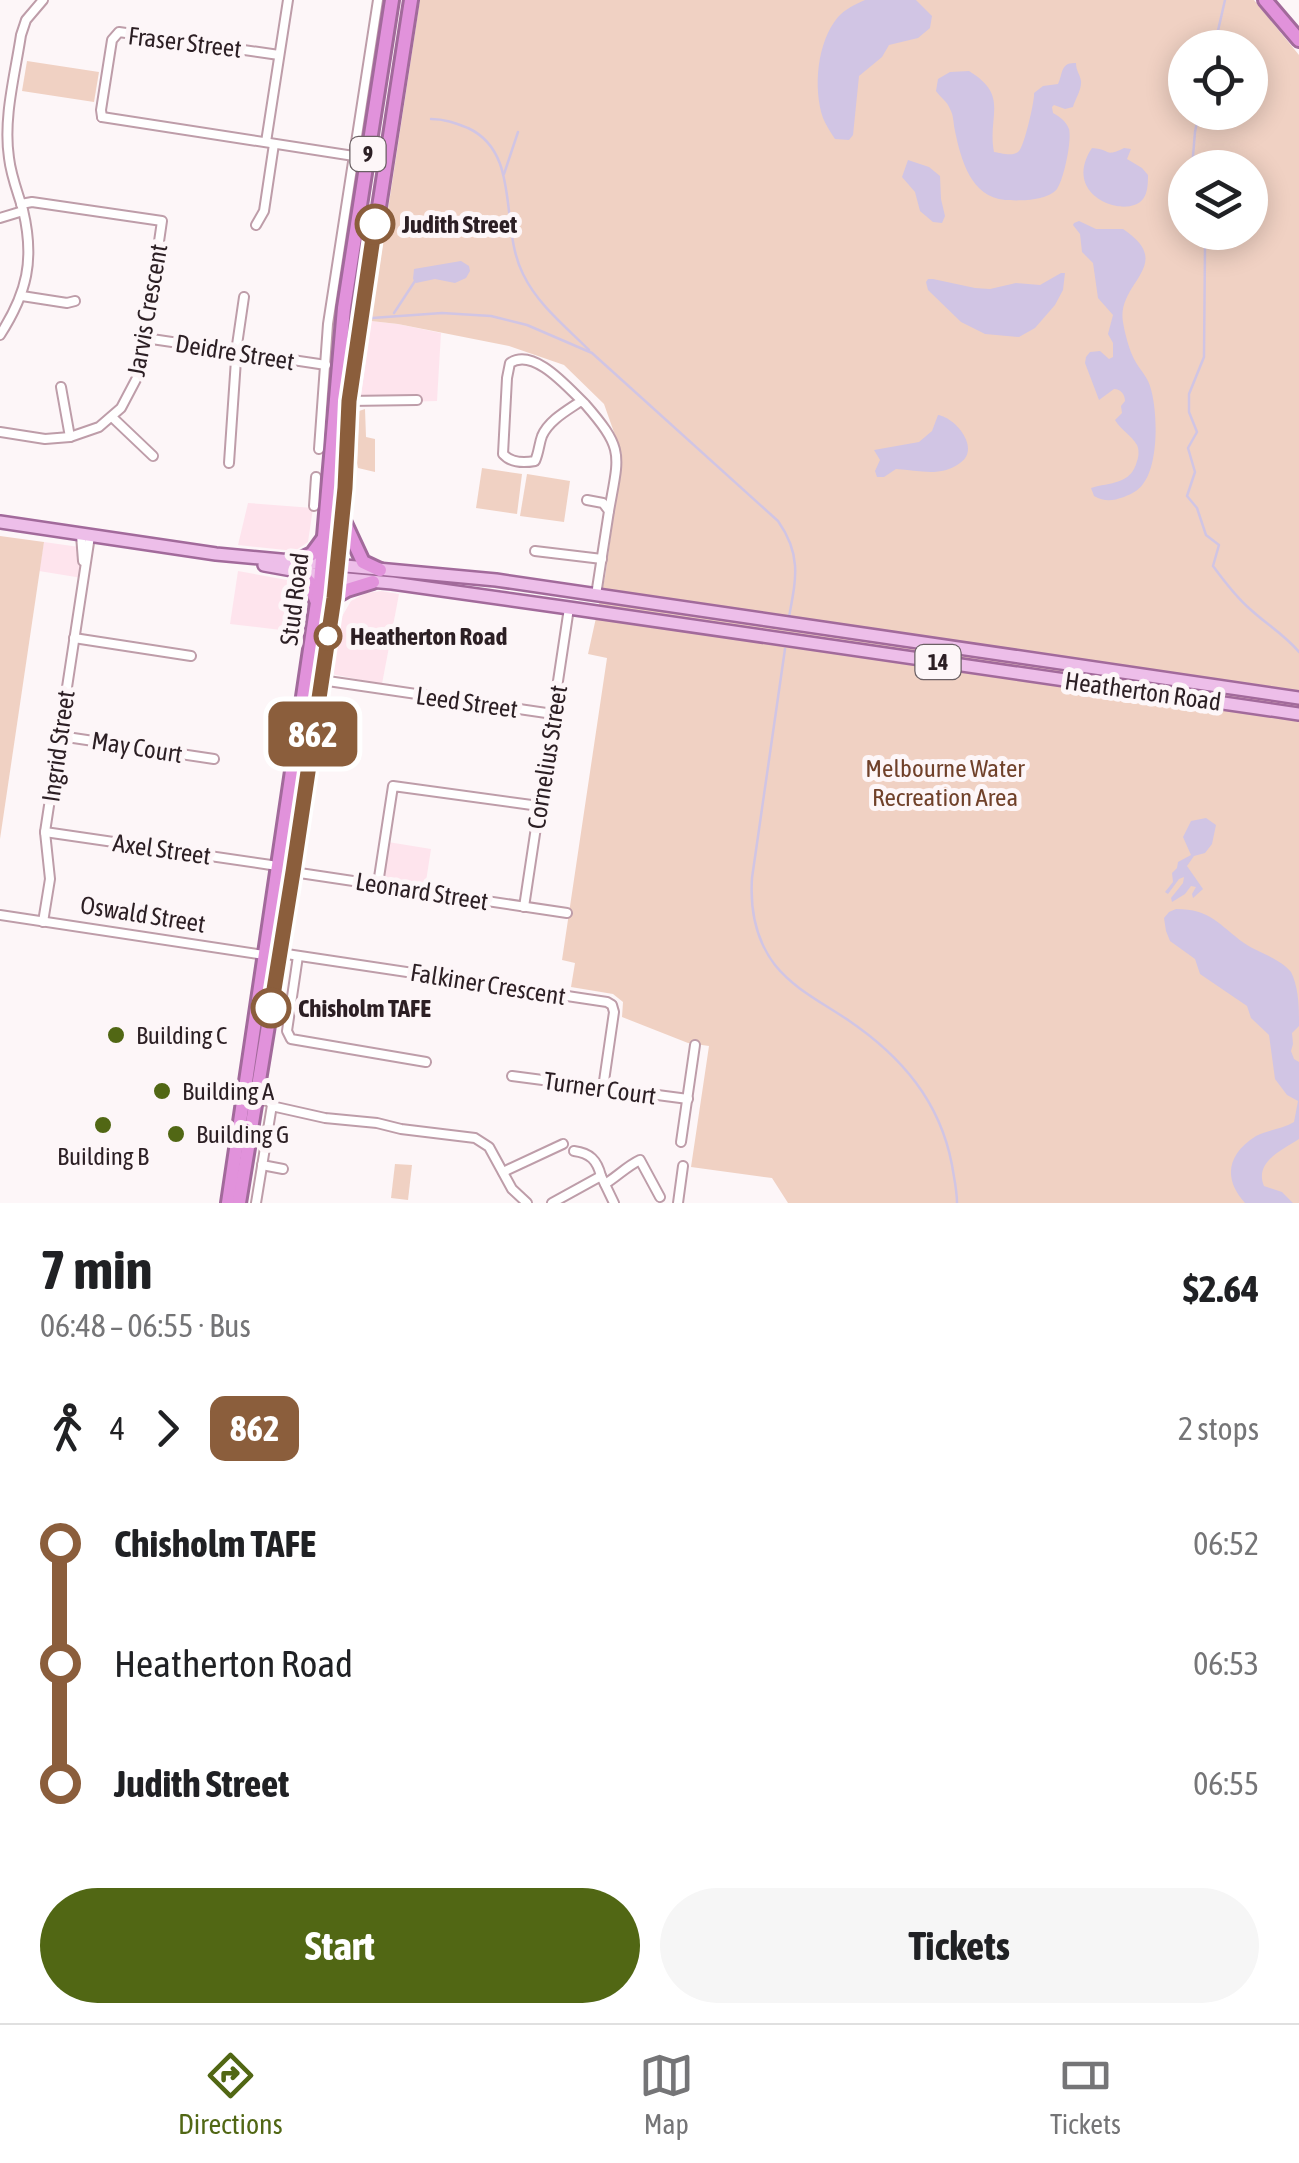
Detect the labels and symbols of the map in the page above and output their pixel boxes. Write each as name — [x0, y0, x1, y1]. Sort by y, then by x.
street label: Fraser Street — [127, 21, 243, 63]
road number: 9 — [350, 137, 386, 171]
marker: Judith Street — [356, 205, 394, 243]
place label: Judith Street — [401, 210, 518, 238]
street label: Jarvis Crescent — [122, 242, 172, 378]
street label: Deidre Street — [174, 329, 296, 375]
street label: Stud Road — [274, 551, 314, 647]
place label: Heatherton Road — [350, 622, 507, 650]
marker: Heatherton Road — [315, 623, 341, 649]
road number: 14 — [916, 645, 960, 679]
street label: Heatherton Road — [1063, 666, 1223, 716]
street label: Leed Street — [414, 681, 520, 723]
street label: Cornelius Street — [522, 683, 572, 831]
street label: Ingrid Street — [36, 688, 80, 804]
line badge: 862 — [256, 702, 370, 766]
street label: May Court — [90, 726, 184, 768]
park label: Melbourne Water Recreation Area — [865, 754, 1025, 811]
street label: Axel Street — [111, 828, 213, 870]
street label: Leonard Street — [354, 867, 490, 915]
street label: Oswald Street — [78, 890, 208, 938]
street label: Falkiner Crescent — [408, 958, 568, 1010]
marker: Chisholm TAFE — [252, 989, 290, 1027]
place label: Chisholm TAFE — [298, 994, 431, 1022]
place label: Building C — [136, 1021, 227, 1049]
marker: Building C — [105, 1024, 127, 1046]
street label: Turner Court — [542, 1066, 658, 1110]
place label: Building A — [182, 1077, 275, 1105]
marker: Building A — [151, 1080, 173, 1102]
marker: Building B — [92, 1114, 114, 1136]
place label: Building G — [196, 1120, 289, 1148]
marker: Building G — [165, 1123, 187, 1145]
place label: Building B — [57, 1142, 149, 1170]

